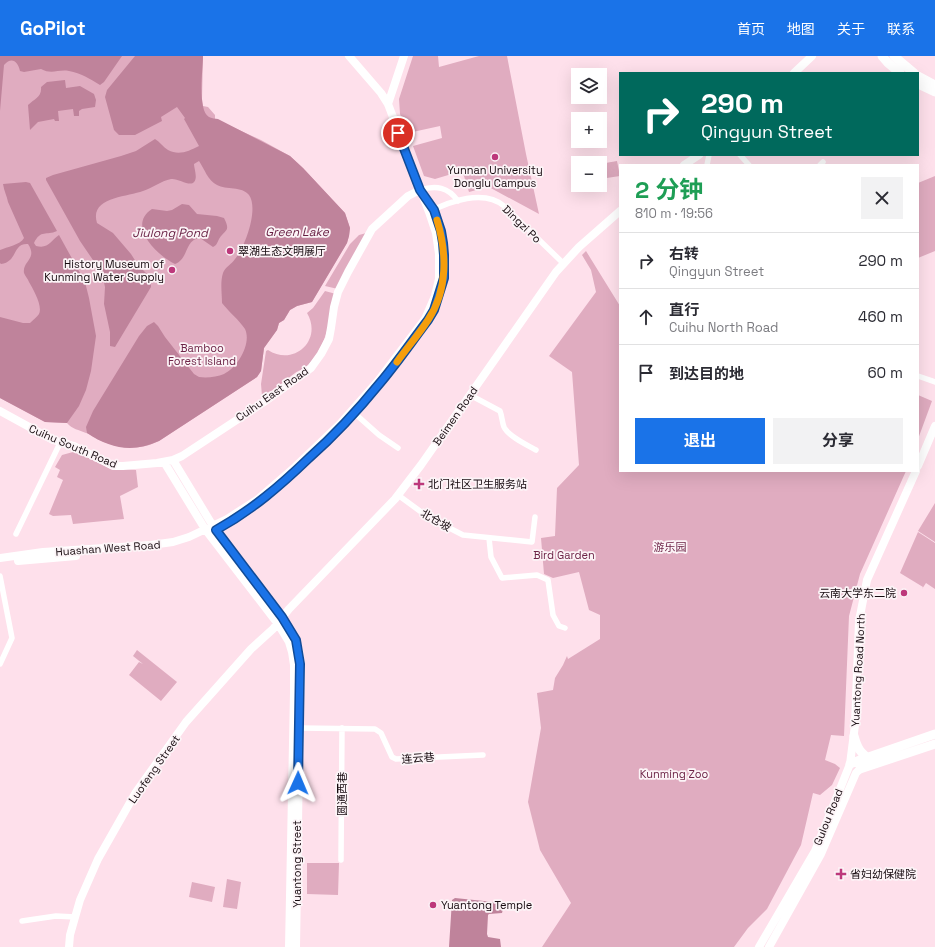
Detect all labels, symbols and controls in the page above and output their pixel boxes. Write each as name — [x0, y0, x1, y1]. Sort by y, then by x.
text: GoPilot — [20, 16, 86, 41]
text: 首页 — [737, 20, 765, 38]
text: 地图 — [787, 20, 815, 38]
text: 关于 — [837, 20, 865, 38]
text: 联系 — [887, 20, 915, 38]
map controls — [571, 68, 607, 192]
button: layers — [571, 68, 607, 104]
text: 290 m — [701, 85, 784, 121]
icon: right — [635, 88, 687, 140]
button: + — [571, 112, 607, 148]
pin — [381, 116, 415, 150]
text: Qingyun Street — [701, 120, 833, 143]
icon: arrive — [387, 122, 409, 144]
marker: Yunnan University Donglu Campus — [490, 152, 500, 162]
button: − — [571, 156, 607, 192]
place label: Yunnan University Donglu Campus — [447, 163, 543, 190]
text: 2 分钟 — [635, 174, 703, 205]
button: close — [861, 177, 903, 219]
street label: Dingzi Po — [500, 202, 544, 246]
text: 810 m · 19:56 — [635, 205, 713, 222]
water label: Green Lake — [265, 224, 330, 240]
water label: Jiulong Pond — [132, 225, 209, 241]
place label: 翠湖生态文明展厅 — [238, 244, 326, 258]
text: 右转 — [669, 244, 699, 263]
marker: 翠湖生态文明展厅 — [225, 246, 235, 256]
icon: right — [635, 250, 657, 272]
text: 290 m — [858, 251, 903, 270]
place label: History Museum of Kunming Water Supply — [44, 257, 164, 284]
text: Qingyun Street — [669, 263, 764, 280]
marker: History Museum of Kunming Water Supply — [167, 265, 177, 275]
text: 直行 — [669, 300, 699, 319]
icon: ahead — [635, 306, 657, 328]
text: 460 m — [858, 307, 903, 326]
text: Cuihu North Road — [669, 319, 778, 336]
park label: Bamboo Forest Island — [168, 341, 236, 368]
icon: arrive — [635, 362, 657, 384]
text: 60 m — [867, 363, 903, 382]
street label: Cuihu East Road — [233, 364, 311, 424]
text: 到达目的地 — [669, 364, 744, 383]
street label: Beimen Road — [429, 384, 481, 448]
button: 退出 — [635, 418, 765, 464]
button: 分享 — [773, 418, 903, 464]
street label: Cuihu South Road — [27, 421, 119, 471]
place label: 北门社区卫生服务站 — [428, 477, 527, 491]
marker: 北门社区卫生服务站 — [413, 478, 425, 490]
street label: 北仓坡 — [418, 506, 454, 534]
street label: Huashan West Road — [55, 537, 161, 559]
park label: 游乐园 — [654, 540, 687, 554]
park label: Bird Garden — [533, 548, 595, 562]
place label: 云南大学东二院 — [819, 586, 896, 600]
marker: 云南大学东二院 — [899, 588, 909, 598]
street label: Yuantong Road North — [848, 613, 868, 727]
street label: Luofeng Street — [125, 732, 183, 806]
street label: 连云巷 — [401, 750, 435, 766]
position arrow — [277, 762, 319, 804]
park label: Kunming Zoo — [640, 767, 709, 781]
street label: 圆通西巷 — [335, 772, 349, 816]
street label: Gulou Road — [810, 787, 846, 847]
street label: Yuantong Street — [290, 820, 304, 908]
place label: 省妇幼保健院 — [850, 867, 916, 881]
marker: 省妇幼保健院 — [835, 868, 847, 880]
place label: Yuantong Temple — [441, 898, 532, 912]
marker: Yuantong Temple — [428, 900, 438, 910]

